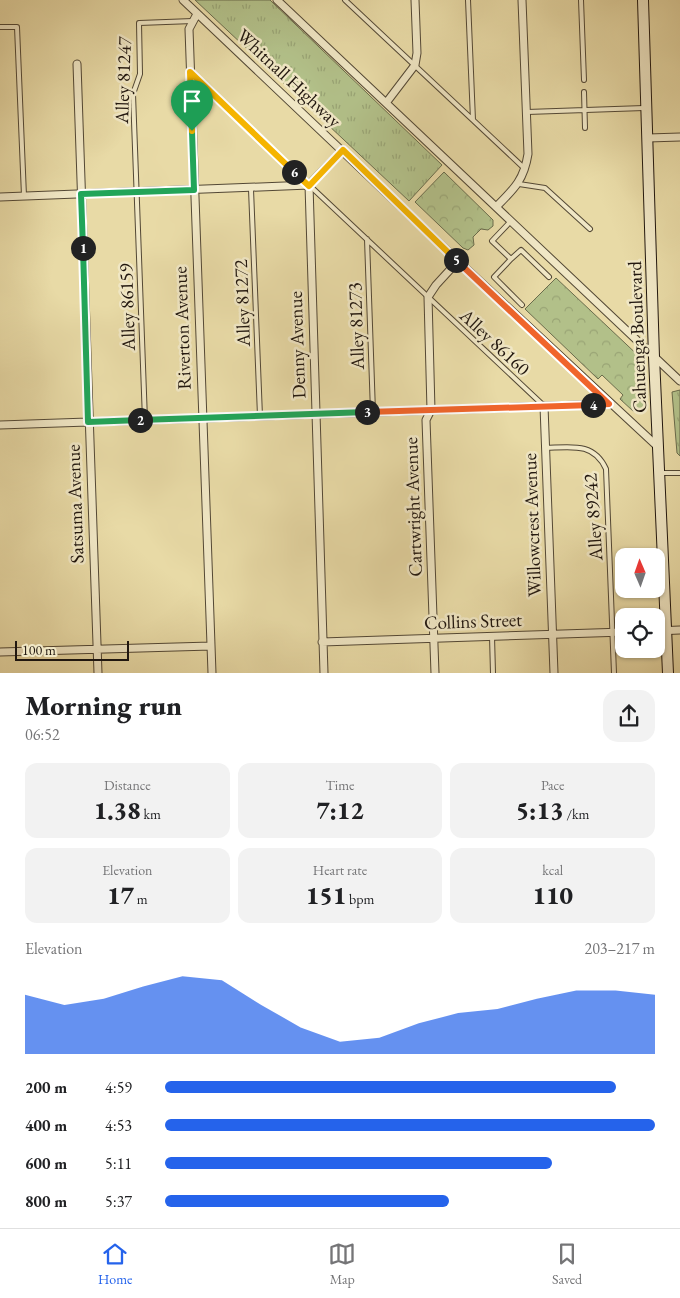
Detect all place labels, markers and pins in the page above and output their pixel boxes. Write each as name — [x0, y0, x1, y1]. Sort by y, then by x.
pin — [171, 80, 213, 131]
pin: 6 — [282, 160, 306, 184]
pin: 1 — [70, 236, 96, 260]
pin: 5 — [444, 248, 468, 272]
pin: 4 — [580, 392, 606, 418]
pin: 3 — [354, 400, 380, 424]
pin: 2 — [128, 408, 152, 432]

